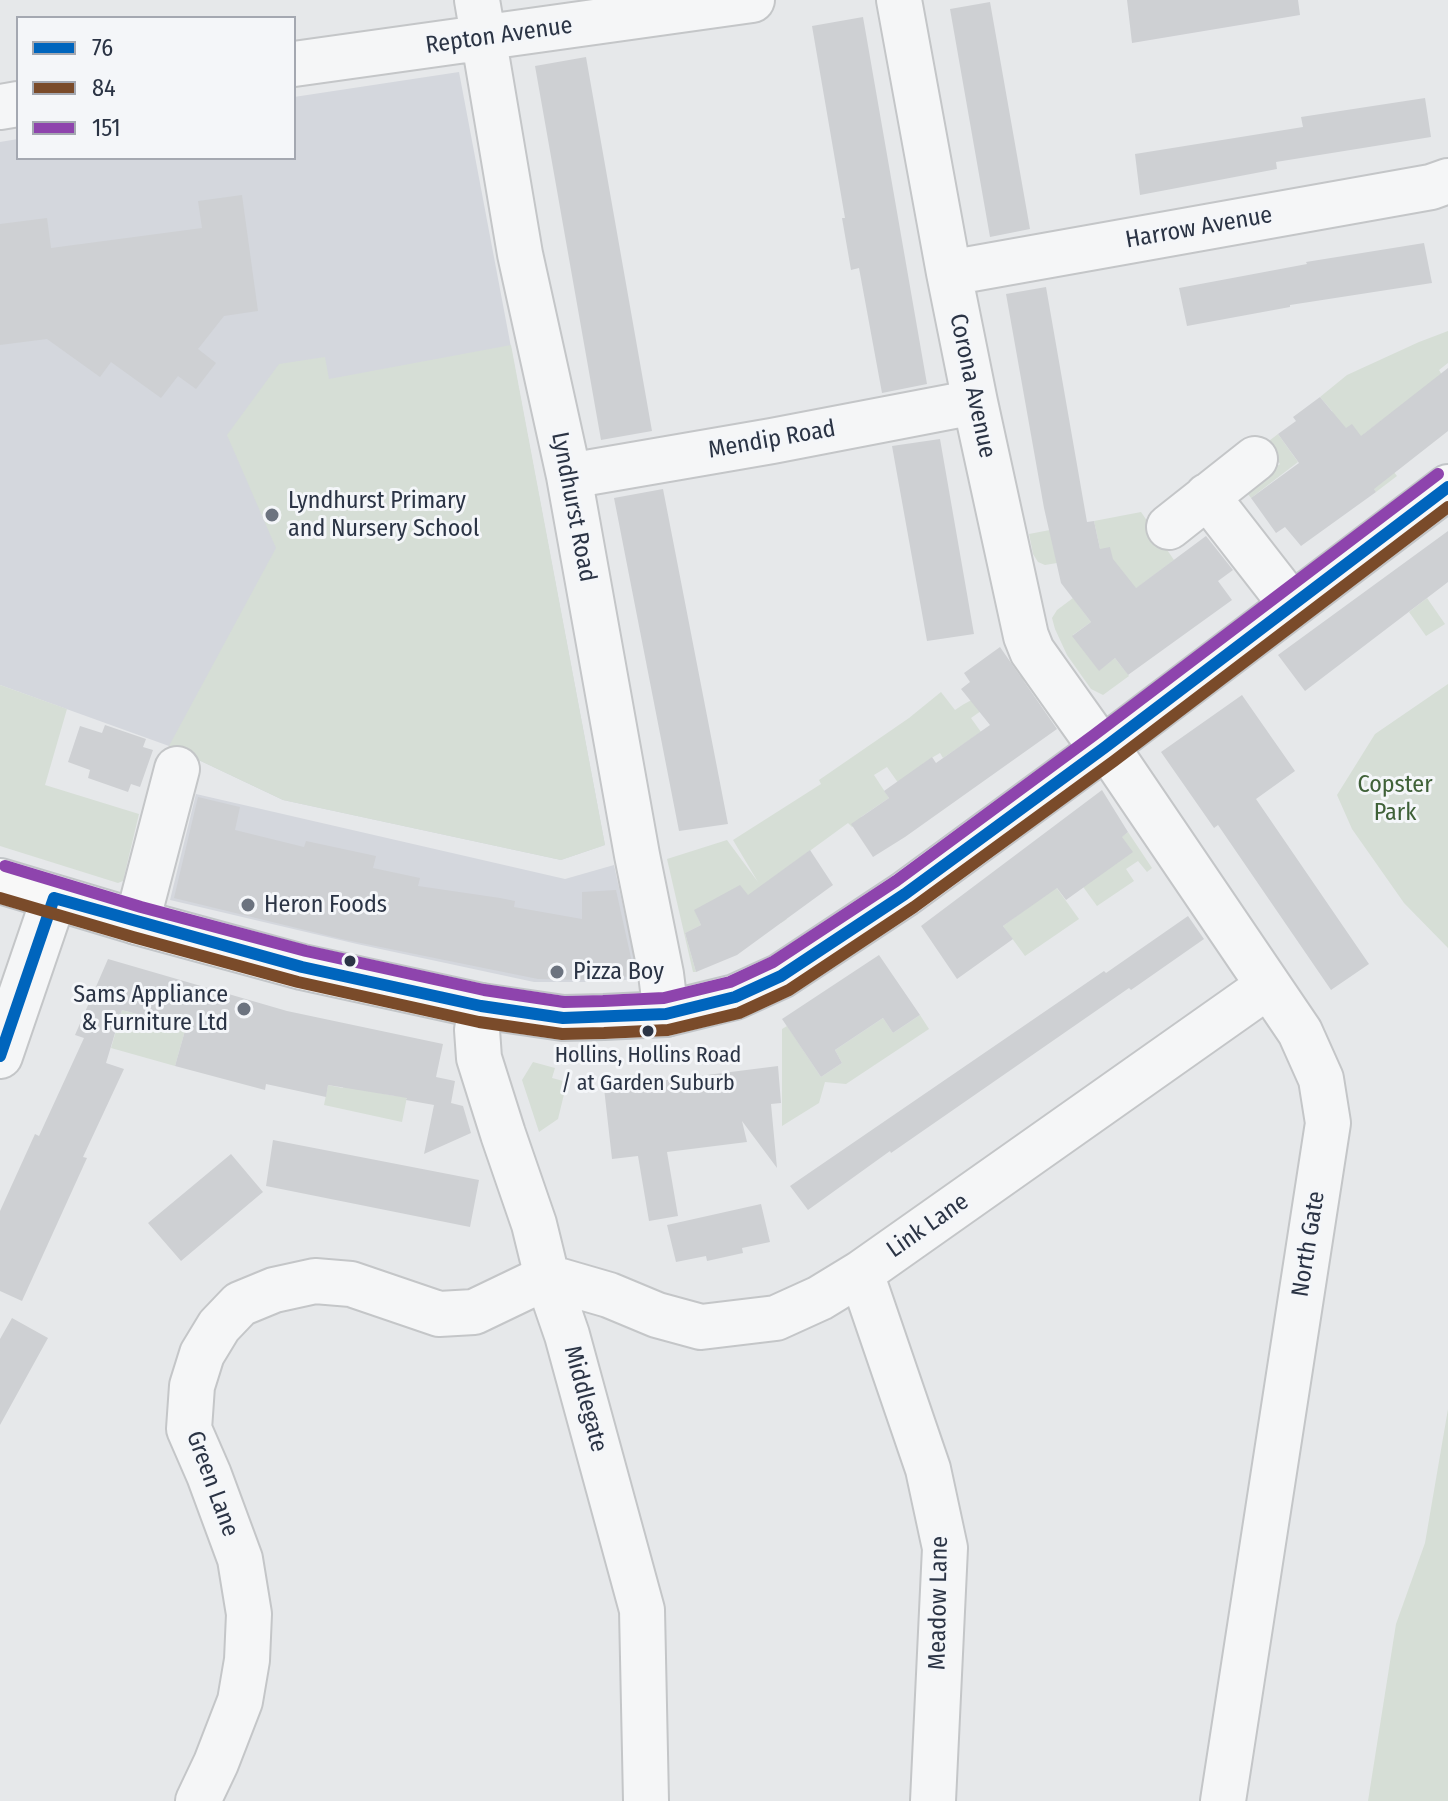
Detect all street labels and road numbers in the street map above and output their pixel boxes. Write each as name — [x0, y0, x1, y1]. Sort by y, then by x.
street label: Repton Avenue — [424, 11, 574, 61]
street label: Harrow Avenue — [1123, 201, 1275, 255]
street label: Corona Avenue — [943, 311, 1001, 461]
street label: Mendip Road — [706, 415, 838, 465]
street label: Lyndhurst Road — [544, 430, 602, 584]
street label: Link Lane — [882, 1188, 974, 1264]
street label: North Gate — [1286, 1189, 1332, 1299]
street label: Middlegate — [557, 1343, 613, 1455]
street label: Green Lane — [180, 1427, 244, 1541]
street label: Meadow Lane — [923, 1536, 955, 1670]

